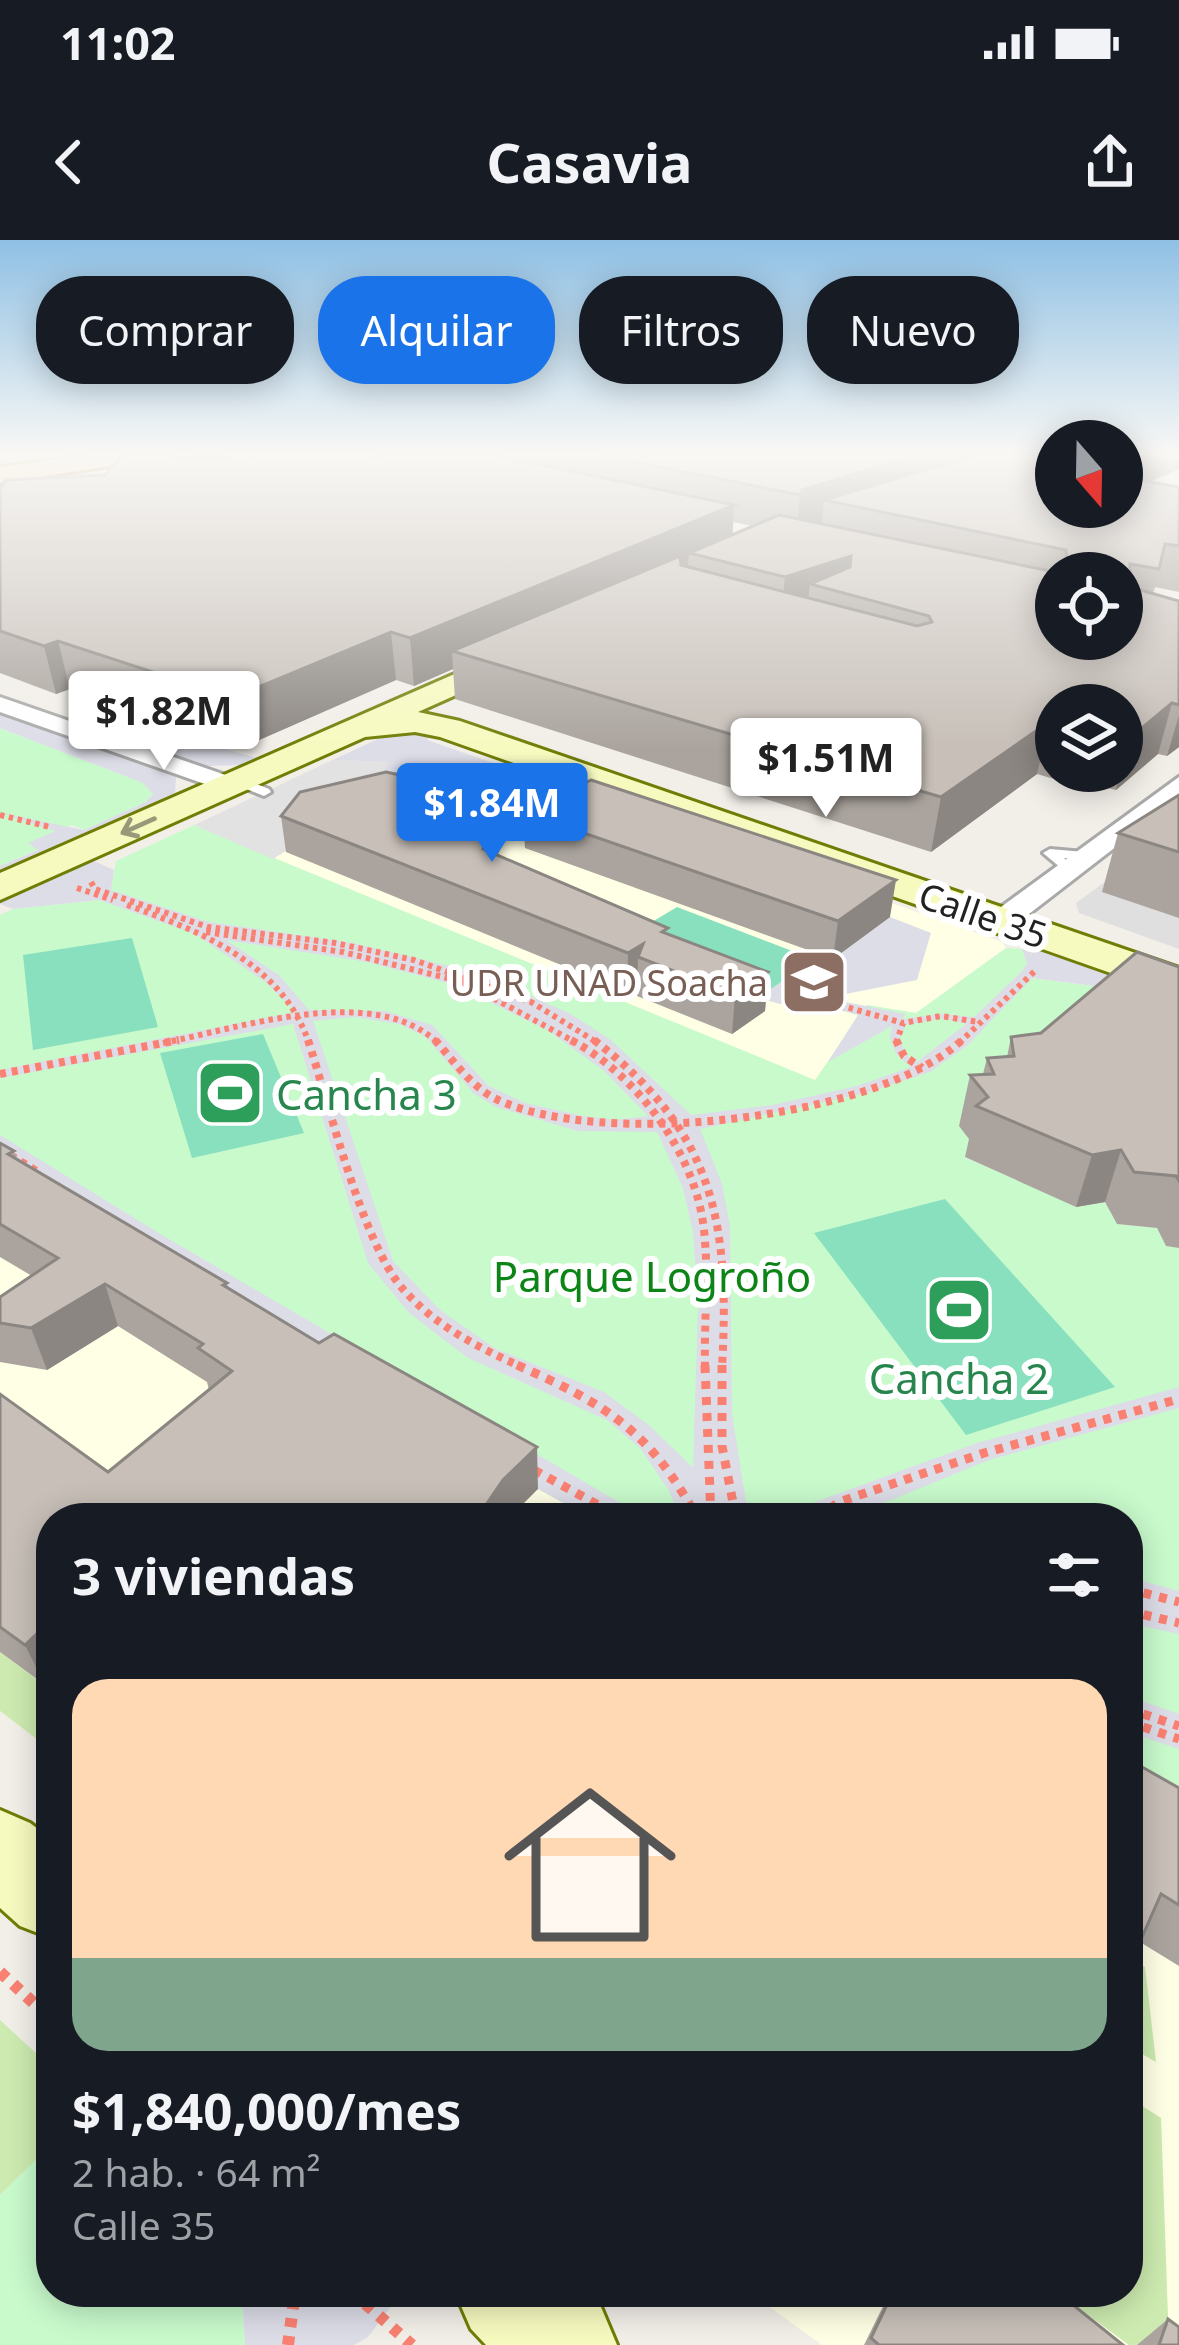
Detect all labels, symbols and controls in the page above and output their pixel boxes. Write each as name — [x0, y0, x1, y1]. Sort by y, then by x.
text: 11:02 — [60, 12, 176, 73]
text: Casavia — [487, 125, 692, 199]
icon: back — [36, 129, 102, 195]
icon: share — [1077, 129, 1143, 195]
chip: Comprar — [36, 276, 294, 384]
chip: Alquilar — [318, 276, 555, 384]
chip: Filtros — [579, 276, 783, 384]
chip: Nuevo — [807, 276, 1019, 384]
north arrow — [1035, 420, 1143, 528]
map controls — [1035, 420, 1143, 792]
button: locate — [1035, 552, 1143, 660]
pin: $1.82M — [66, 671, 262, 773]
text: $1.82M — [96, 683, 232, 736]
button: layers — [1035, 684, 1143, 792]
pin: $1.51M — [728, 718, 924, 820]
text: $1.51M — [758, 730, 894, 783]
pin: $1.84M — [394, 763, 590, 865]
text: $1.84M — [424, 775, 560, 828]
one-way arrow — [120, 816, 156, 838]
street label: Calle 35 — [912, 870, 1054, 960]
school or university icon: UDR UNAD Soacha — [779, 947, 849, 1017]
place label: UDR UNAD Soacha — [450, 958, 768, 1007]
sports icon: Cancha 3 — [195, 1058, 265, 1128]
place label: Cancha 3 — [276, 1065, 457, 1122]
park label: Parque Logroño — [493, 1247, 811, 1304]
sports icon: Cancha 2 — [924, 1275, 994, 1345]
place label: Cancha 2 — [869, 1349, 1049, 1406]
text: 3 viviendas — [72, 1540, 355, 1610]
icon: filters — [1041, 1542, 1107, 1608]
icon: home — [482, 1757, 698, 1973]
text: $1,840,000/mes — [72, 2075, 461, 2145]
text: 2 hab. · 64 m² — [72, 2145, 320, 2198]
text: Calle 35 — [72, 2198, 215, 2251]

